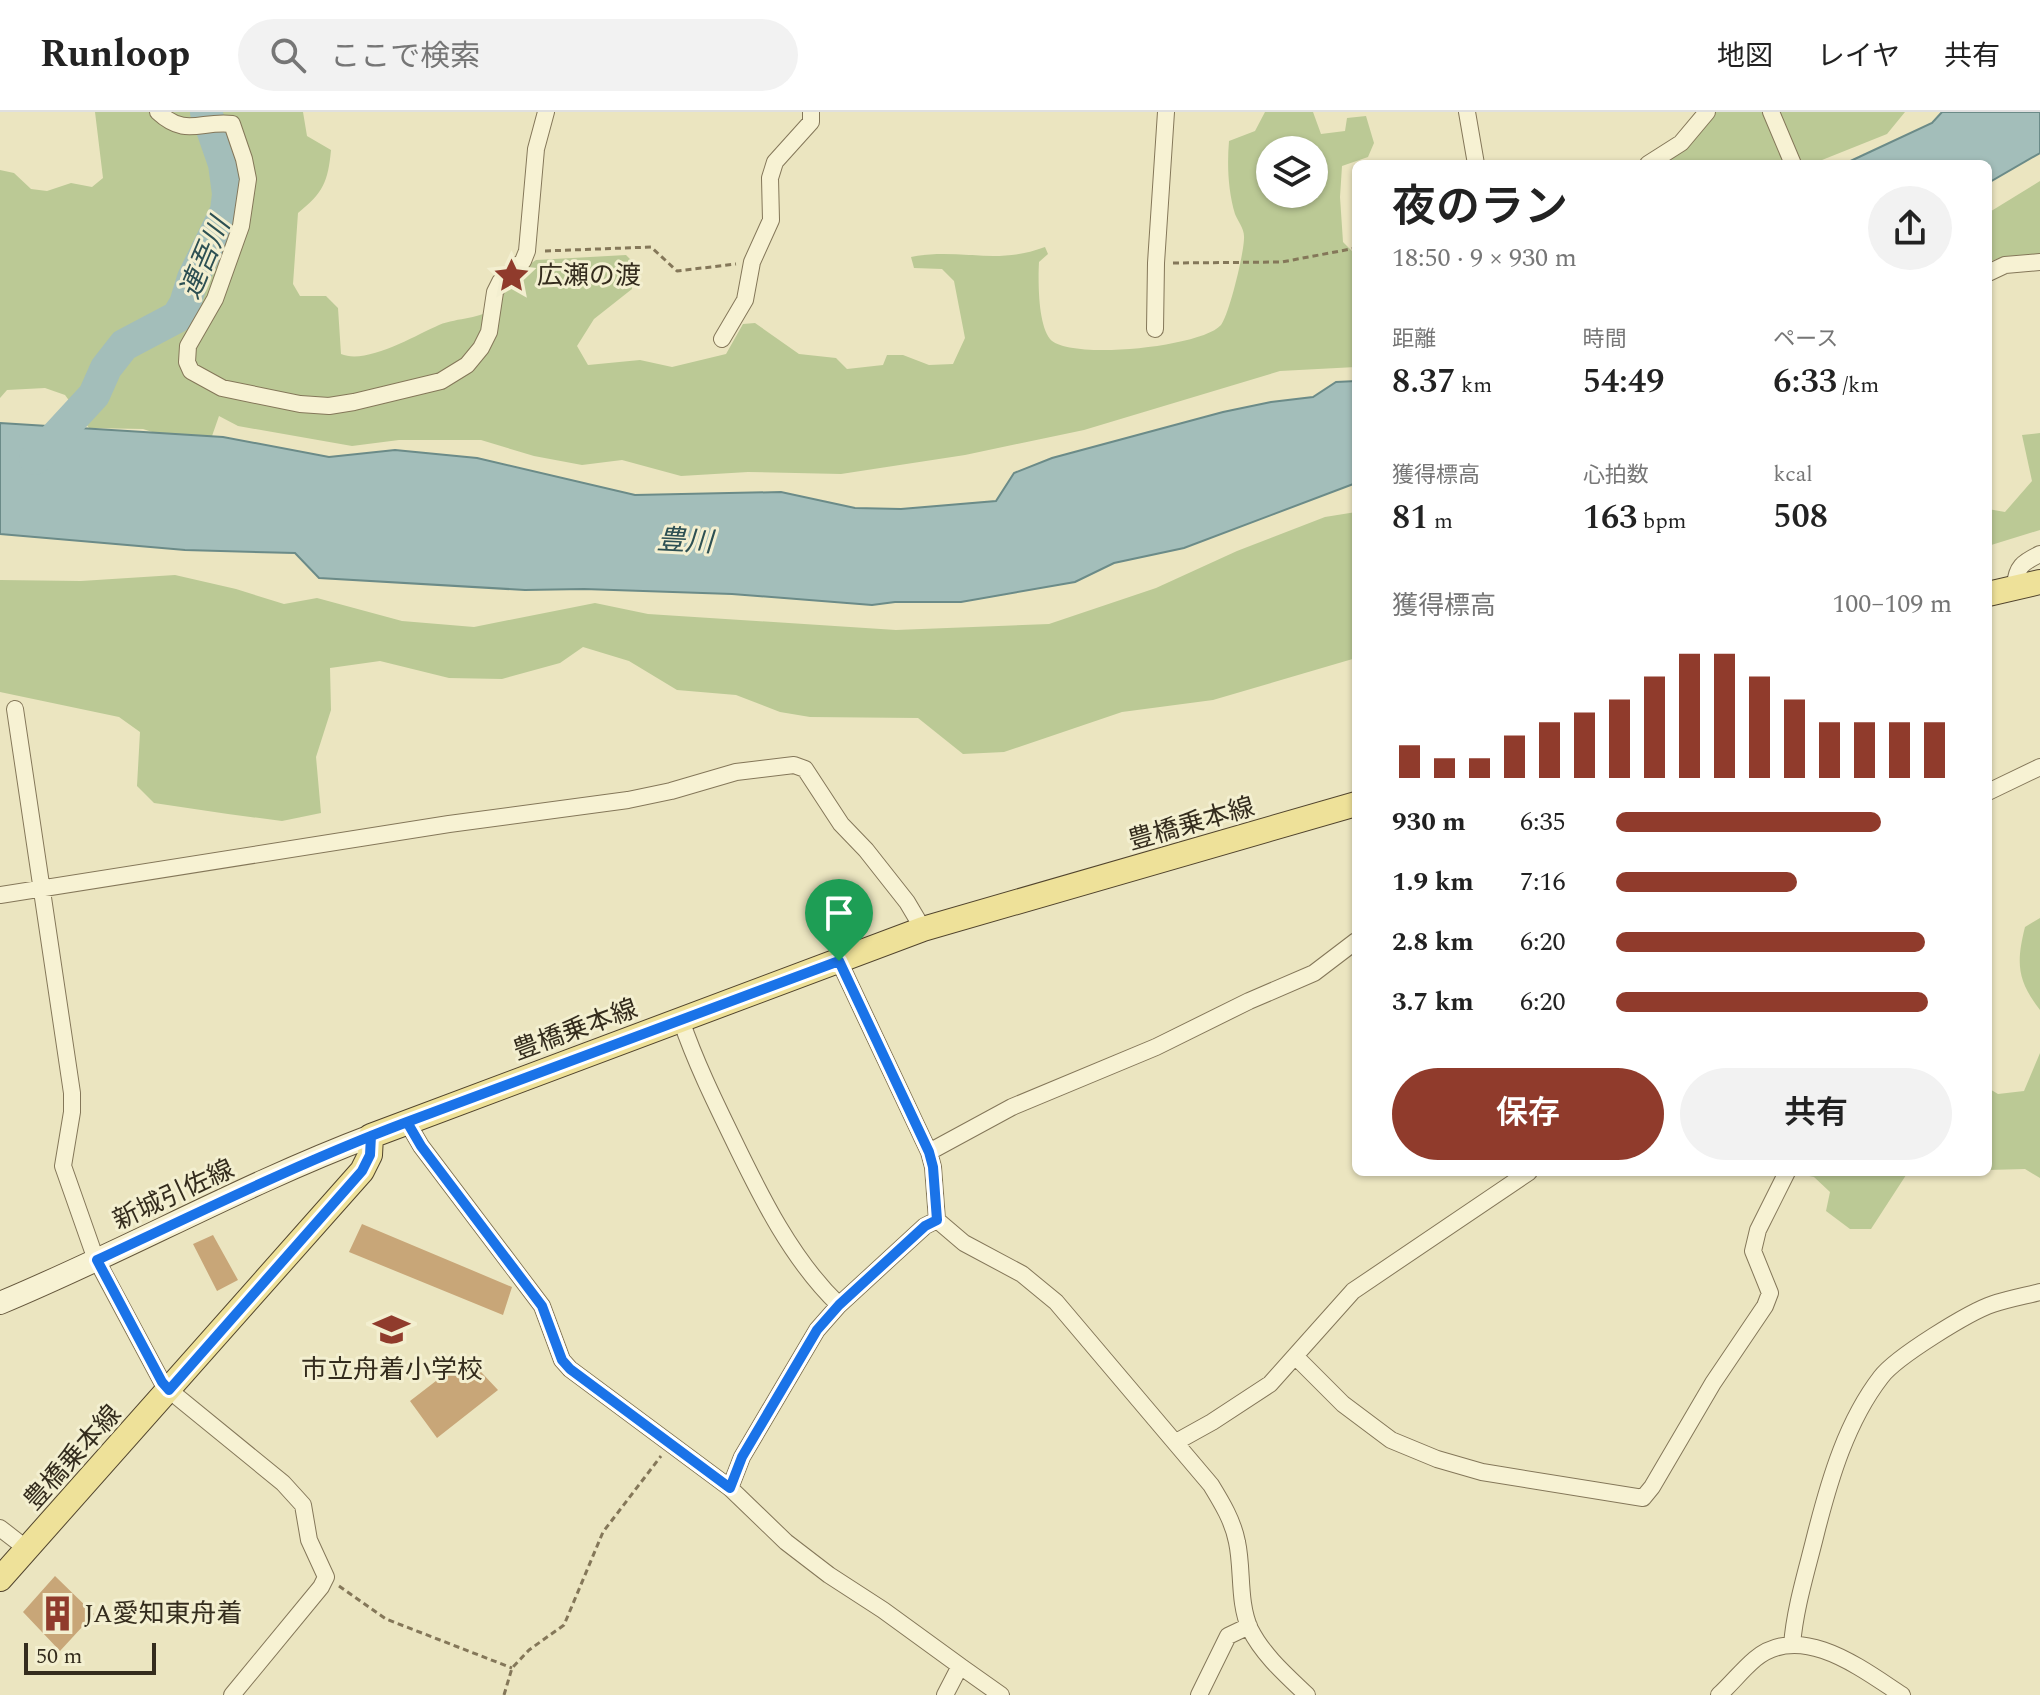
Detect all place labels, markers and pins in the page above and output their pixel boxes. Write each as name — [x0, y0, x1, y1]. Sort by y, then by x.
place icon: 広瀬の渡 — [492, 256, 530, 294]
place label: 広瀬の渡 — [537, 256, 641, 296]
pin — [805, 879, 873, 961]
school or university icon: 市立舟着小学校 — [373, 1311, 411, 1349]
place label: 市立舟着小学校 — [301, 1350, 483, 1390]
building icon: JA愛知東舟着 — [39, 1594, 77, 1632]
place label: JA愛知東舟着 — [84, 1594, 243, 1634]

